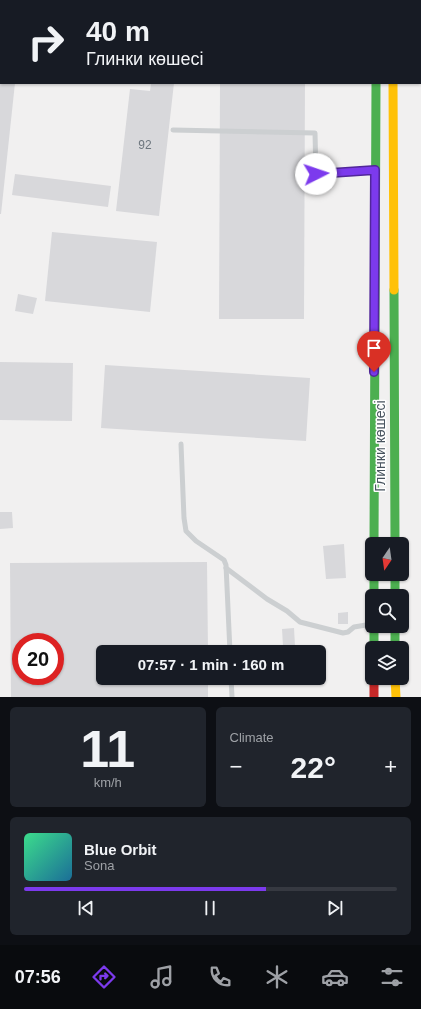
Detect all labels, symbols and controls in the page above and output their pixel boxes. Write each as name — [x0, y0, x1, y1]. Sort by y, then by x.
icon: right — [20, 16, 72, 68]
text: 40 m — [86, 16, 150, 47]
text: Глинки көшесі — [86, 49, 204, 69]
house number: 92 — [138, 138, 152, 152]
position arrow — [295, 153, 337, 195]
pin — [357, 331, 391, 372]
icon: arrive — [363, 337, 385, 359]
street label: Глинки көшесі — [372, 400, 388, 492]
north arrow — [365, 537, 409, 581]
map controls — [365, 537, 409, 685]
button: search — [365, 589, 409, 633]
speed limit sign: 20 — [12, 633, 64, 685]
button: layers — [365, 641, 409, 685]
text: 07:57 · 1 min · 160 m — [138, 656, 284, 673]
text: 11 — [80, 720, 135, 778]
text: Climate — [230, 730, 274, 745]
text: 22° — [291, 751, 336, 784]
text: − — [230, 754, 242, 779]
text: + — [384, 754, 397, 779]
text: km/h — [94, 775, 122, 790]
text: Blue Orbit — [84, 841, 157, 858]
text: Sona — [84, 858, 114, 873]
icon: previous — [75, 897, 97, 919]
icon: pause — [199, 897, 221, 919]
icon: next — [324, 897, 346, 919]
icon: directions — [90, 963, 118, 991]
icon: music — [148, 963, 176, 991]
icon: phone — [206, 963, 234, 991]
icon: climate — [263, 963, 291, 991]
icon: car — [321, 963, 349, 991]
icon: filters — [378, 963, 406, 991]
text: 07:56 — [15, 967, 61, 987]

